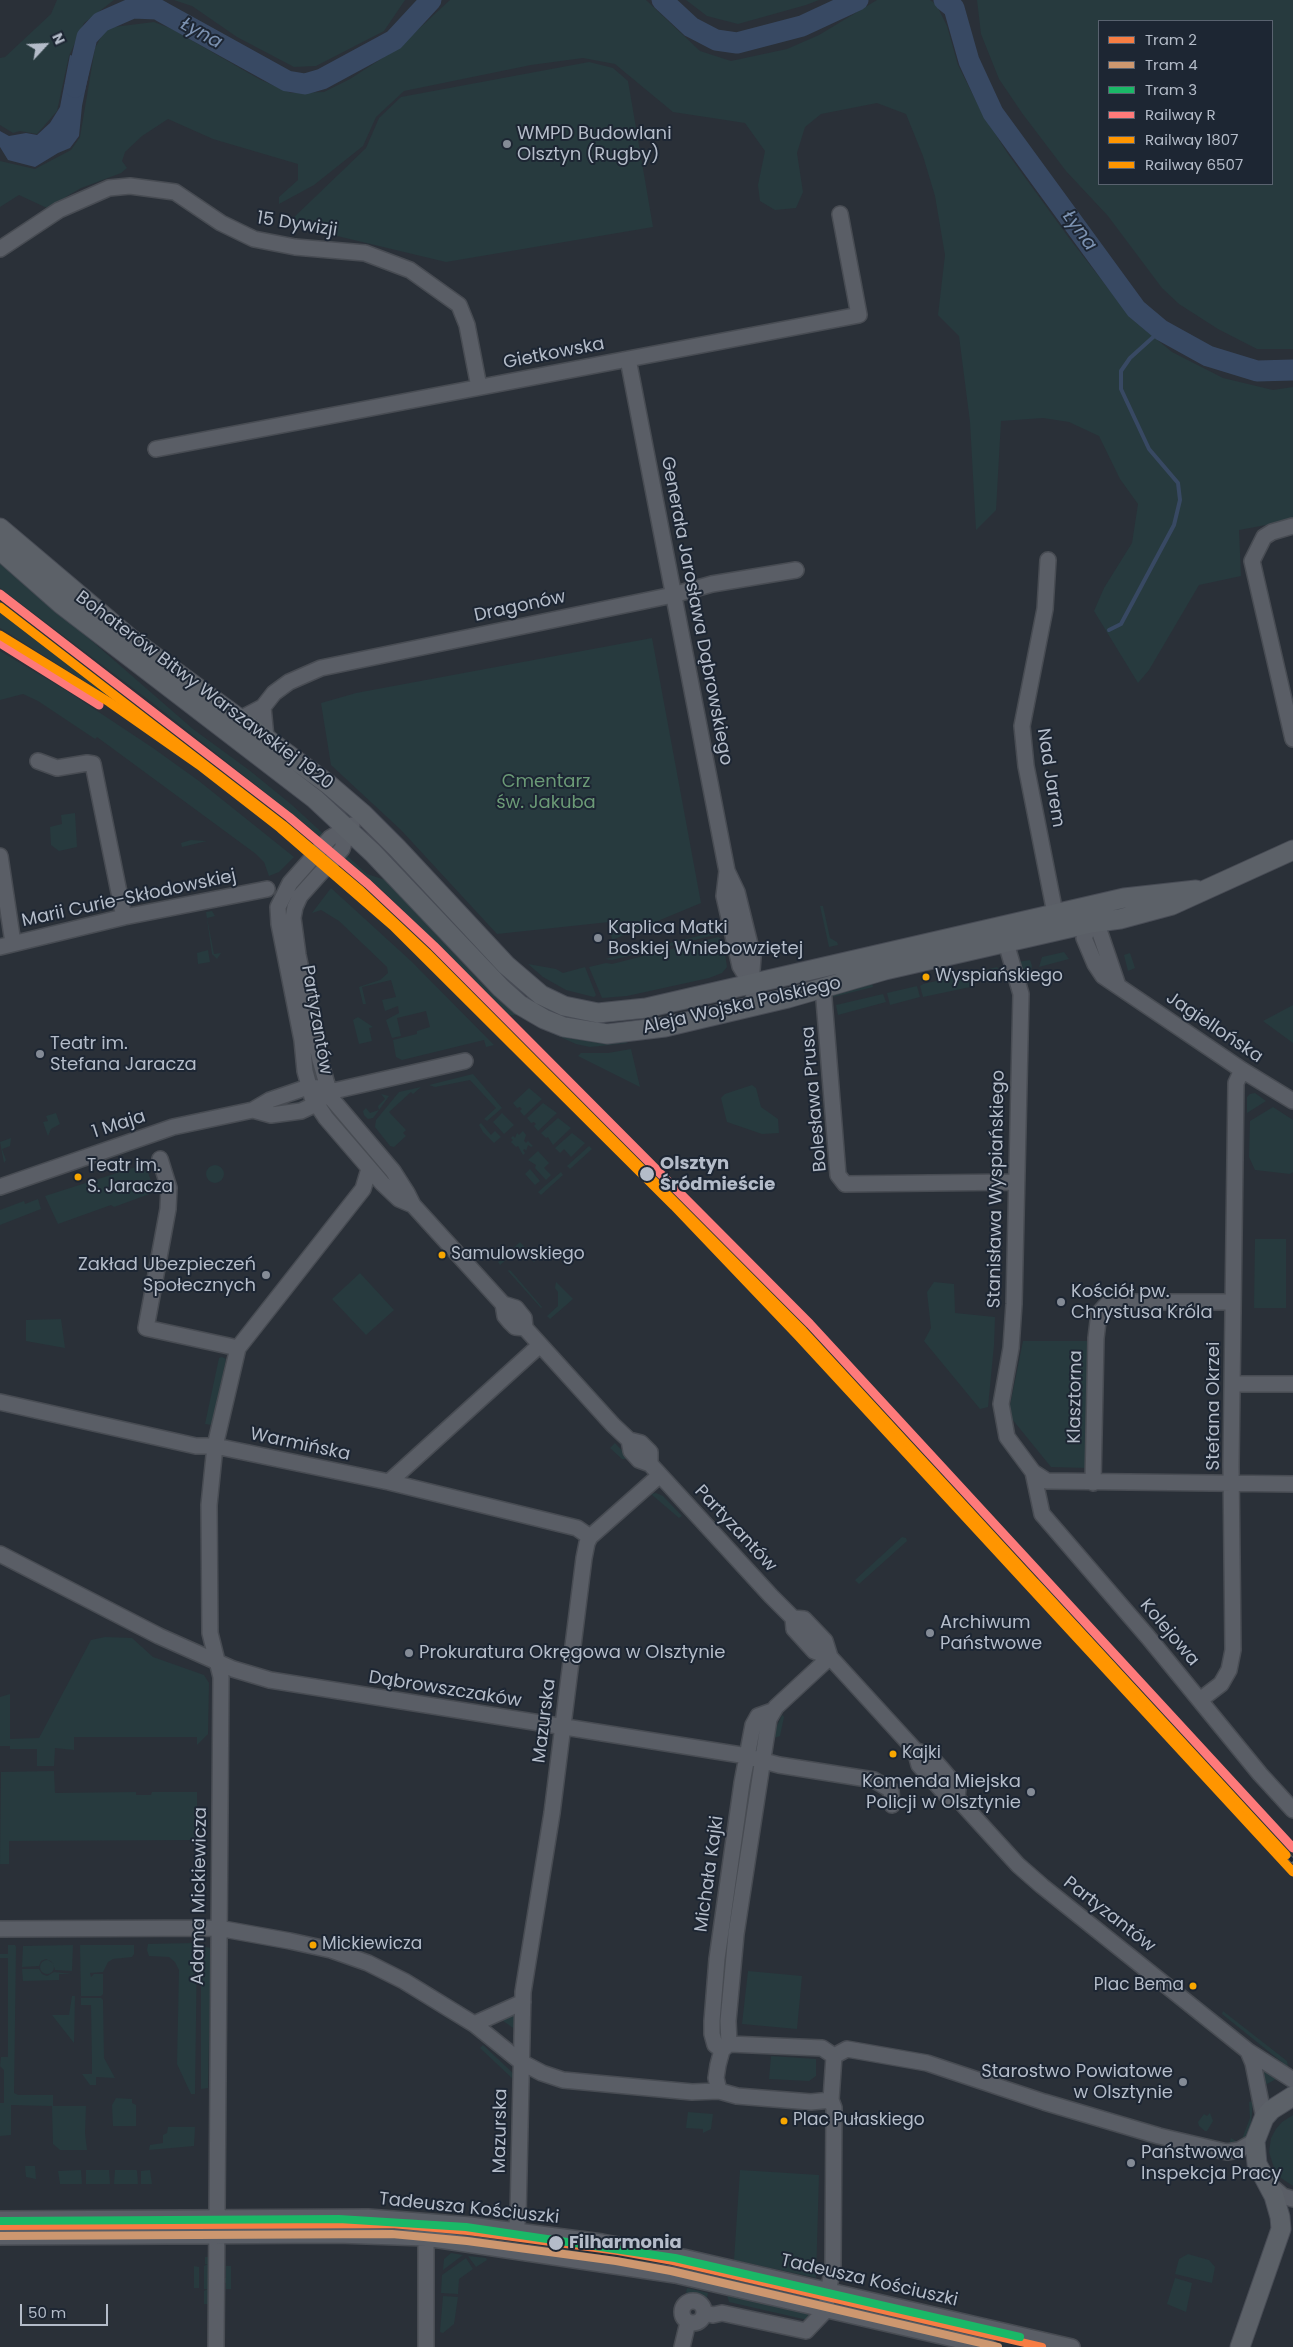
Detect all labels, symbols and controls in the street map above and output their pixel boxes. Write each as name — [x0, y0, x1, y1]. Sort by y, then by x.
water label: Łyna — [176, 13, 226, 55]
north arrow — [20, 20, 70, 70]
legend — [1098, 20, 1273, 185]
text: Tram 2 — [1145, 29, 1197, 50]
text: N — [47, 30, 70, 48]
text: Tram 4 — [1145, 54, 1198, 75]
text: Tram 3 — [1145, 79, 1197, 100]
text: Railway R — [1145, 104, 1216, 125]
place label: WMPD Budowlani Olsztyn (Rugby) — [517, 123, 672, 166]
text: Railway 1807 — [1145, 129, 1238, 150]
marker: WMPD Budowlani Olsztyn (Rugby) — [501, 138, 513, 150]
text: Railway 6507 — [1145, 154, 1243, 175]
water label: Łyna — [1057, 206, 1101, 256]
street label: 15 Dywizji — [255, 208, 339, 242]
street label: Gietkowska — [502, 334, 606, 374]
street label: Generała Jarosława Dąbrowskiego — [655, 455, 737, 767]
street label: Bohaterów Bitwy Warszawskiej 1920 — [71, 587, 337, 795]
street label: Dragonów — [472, 587, 568, 627]
street label: Nad Jarem — [1032, 727, 1068, 829]
park label: Cmentarz św. Jakuba — [496, 771, 596, 814]
street label: Marii Curie-Skłodowskiej — [20, 866, 238, 932]
place label: Kaplica Matki Boskiej Wniebowziętej — [608, 917, 803, 960]
marker: Kaplica Matki Boskiej Wniebowziętej — [592, 932, 604, 944]
street label: Partyzantów — [296, 964, 336, 1076]
place label: Wyspiańskiego — [935, 967, 1063, 987]
marker: Wyspiańskiego — [921, 972, 931, 982]
street label: Aleja Wojska Polskiego — [641, 973, 843, 1039]
street label: Jagiellońska — [1161, 988, 1267, 1068]
street label: Bolesława Prusa — [798, 1025, 832, 1173]
place label: Teatr im. Stefana Jaracza — [50, 1033, 197, 1076]
marker: Teatr im. Stefana Jaracza — [34, 1048, 46, 1060]
street label: Stanisława Wyspiańskiego — [984, 1070, 1010, 1308]
street label: 1 Maja — [90, 1106, 148, 1144]
place label: Olsztyn Śródmieście — [660, 1153, 775, 1196]
place label: Teatr im. S. Jaracza — [87, 1157, 173, 1197]
marker: Olsztyn Śródmieście — [638, 1165, 656, 1183]
marker: Teatr im. S. Jaracza — [73, 1172, 83, 1182]
place label: Samulowskiego — [451, 1245, 585, 1265]
marker: Samulowskiego — [437, 1250, 447, 1260]
place label: Zakład Ubezpieczeń Społecznych — [78, 1254, 256, 1296]
marker: Zakład Ubezpieczeń Społecznych — [260, 1269, 272, 1281]
place label: Kościół pw. Chrystusa Króla — [1071, 1281, 1213, 1324]
marker: Kościół pw. Chrystusa Króla — [1055, 1296, 1067, 1308]
street label: Stefana Okrzei — [1203, 1342, 1225, 1470]
street label: Klasztorna — [1064, 1350, 1088, 1444]
street label: Warmińska — [248, 1424, 352, 1466]
street label: Partyzantów — [689, 1481, 781, 1577]
street label: Kolejowa — [1135, 1595, 1203, 1671]
place label: Archiwum Państwowe — [940, 1612, 1042, 1655]
marker: Archiwum Państwowe — [924, 1627, 936, 1639]
place label: Prokuratura Okręgowa w Olsztynie — [419, 1642, 725, 1664]
marker: Prokuratura Okręgowa w Olsztynie — [403, 1647, 415, 1659]
street label: Dąbrowszczaków — [367, 1667, 523, 1713]
street label: Mazurska — [529, 1678, 561, 1764]
place label: Kajki — [902, 1744, 941, 1764]
marker: Kajki — [888, 1749, 898, 1759]
place label: Komenda Miejska Policji w Olsztynie — [862, 1771, 1021, 1814]
marker: Komenda Miejska Policji w Olsztynie — [1025, 1786, 1037, 1798]
street label: Adama Mickiewicza — [188, 1807, 212, 1985]
street label: Michała Kajki — [691, 1814, 729, 1934]
street label: Partyzantów — [1059, 1872, 1159, 1958]
place label: Mickiewicza — [322, 1935, 422, 1955]
marker: Mickiewicza — [308, 1940, 318, 1950]
place label: Plac Bema — [1094, 1976, 1184, 1996]
marker: Plac Bema — [1188, 1981, 1198, 1991]
place label: Starostwo Powiatowe w Olsztynie — [981, 2061, 1173, 2104]
marker: Starostwo Powiatowe w Olsztynie — [1177, 2076, 1189, 2088]
street label: Mazurska — [489, 2088, 513, 2174]
place label: Plac Pułaskiego — [793, 2111, 925, 2131]
marker: Plac Pułaskiego — [779, 2116, 789, 2126]
place label: Państwowa Inspekcja Pracy — [1141, 2142, 1282, 2184]
marker: Państwowa Inspekcja Pracy — [1125, 2157, 1137, 2169]
street label: Tadeusza Kościuszki — [378, 2189, 560, 2229]
place label: Filharmonia — [569, 2232, 682, 2254]
marker: Filharmonia — [547, 2234, 565, 2252]
street label: Tadeusza Kościuszki — [778, 2250, 960, 2312]
scale bar — [22, 2294, 110, 2326]
text: 50 m — [28, 2302, 66, 2323]

